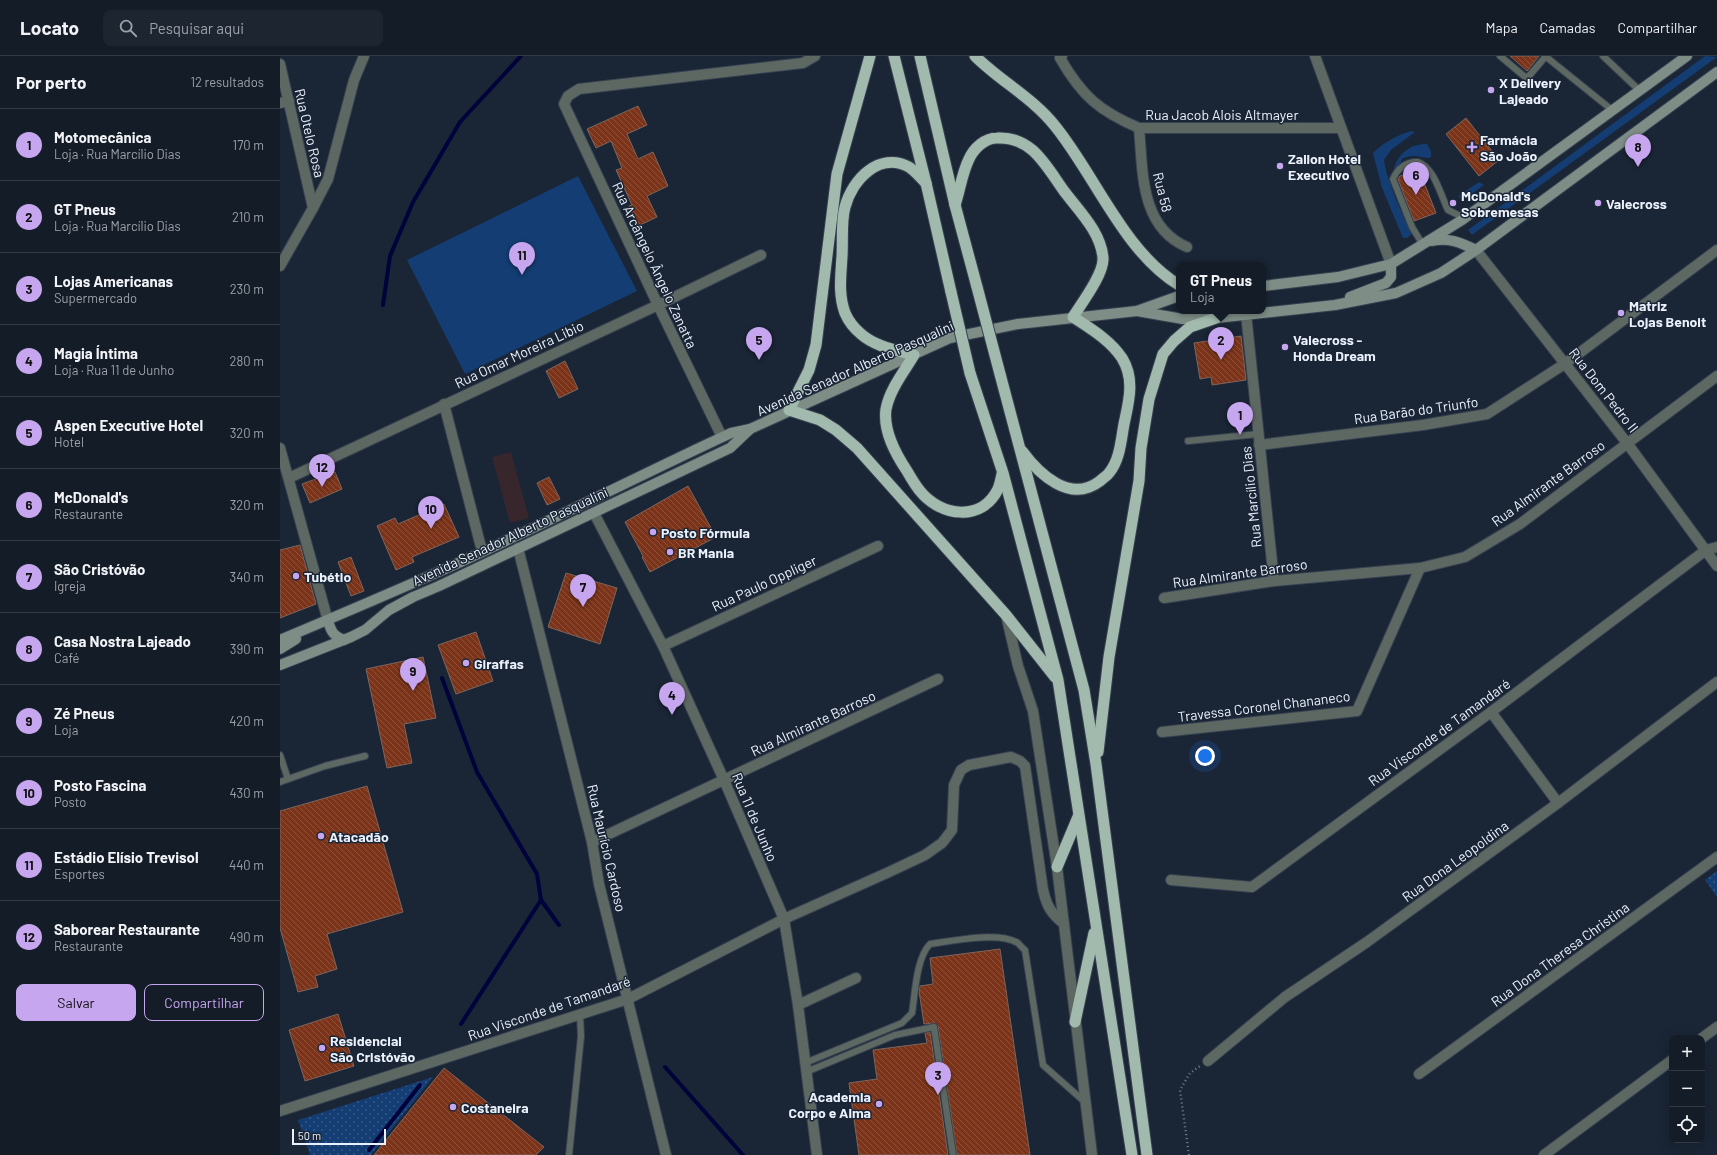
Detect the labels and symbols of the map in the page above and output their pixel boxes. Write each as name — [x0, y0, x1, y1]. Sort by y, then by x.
place label: X Delivery Lajeado — [1499, 74, 1561, 107]
marker: X Delivery Lajeado — [1486, 85, 1496, 95]
street label: Rua Otelo Rosa — [292, 87, 328, 179]
street label: Rua Jacob Alois Altmayer — [1145, 106, 1299, 123]
place label: Farmácia São João — [1480, 131, 1538, 164]
pin: 8 — [1625, 134, 1651, 167]
marker: Farmácia São João — [1467, 142, 1477, 152]
place label: Zallon Hotel Executivo — [1288, 150, 1361, 183]
marker: Zallon Hotel Executivo — [1275, 161, 1285, 171]
pin: 6 — [1403, 162, 1429, 195]
street label: Rua 58 — [1150, 170, 1176, 214]
street label: Rua Arcângelo Ângelo Zanatta — [609, 179, 701, 351]
place label: McDonald's Sobremesas — [1461, 187, 1539, 220]
place label: Valecross — [1606, 195, 1667, 212]
marker: McDonald's Sobremesas — [1448, 198, 1458, 208]
marker: Valecross — [1593, 198, 1603, 208]
pin: 11 — [509, 242, 535, 275]
place label: Matriz Lojas Benoit — [1629, 297, 1706, 330]
marker: Matriz Lojas Benoit — [1616, 308, 1626, 318]
street label: Rua Omar Moreira Libio — [452, 317, 586, 391]
street label: Avenida Senador Alberto Pasqualini — [754, 317, 956, 419]
pin: 5 — [746, 327, 772, 360]
pin: 2 — [1208, 327, 1234, 360]
place label: Valecross - Honda Dream — [1293, 331, 1376, 364]
marker: Valecross - Honda Dream — [1280, 342, 1290, 352]
street label: Rua Dom Pedro II — [1566, 344, 1642, 436]
street label: Rua Barão do Triunfo — [1353, 393, 1479, 427]
pin: 1 — [1227, 402, 1253, 435]
street label: Rua Almirante Barroso — [1488, 436, 1608, 530]
street label: Rua Marcílio Dias — [1237, 445, 1265, 549]
pin: 12 — [309, 454, 335, 487]
street label: Avenida Senador Alberto Pasqualini — [409, 483, 611, 589]
pin: 10 — [418, 496, 444, 529]
place label: Posto Fórmula — [661, 524, 750, 541]
marker: Posto Fórmula — [648, 527, 658, 537]
place label: BR Mania — [678, 544, 734, 561]
marker: BR Mania — [665, 547, 675, 557]
street label: Rua Paulo Oppliger — [709, 551, 819, 615]
street label: Rua Almirante Barroso — [1172, 555, 1308, 591]
place label: Tubétio — [304, 568, 351, 585]
marker: Tubétio — [291, 571, 301, 581]
pin: 7 — [570, 574, 596, 607]
place label: Giraffas — [474, 655, 524, 672]
pin: 9 — [400, 658, 426, 691]
marker: Giraffas — [461, 658, 471, 668]
street label: Rua Visconde de Tamandaré — [1365, 675, 1513, 789]
pin: 4 — [659, 682, 685, 715]
street label: Rua Almirante Barroso — [748, 687, 878, 759]
street label: Travessa Coronel Chananeco — [1177, 687, 1351, 725]
your location — [1195, 746, 1215, 766]
street label: Rua 11 de Junho — [729, 770, 781, 864]
street label: Rua Maurício Cardoso — [584, 783, 630, 913]
street label: Rua Dona Leopoldina — [1399, 817, 1511, 905]
place label: Atacadão — [329, 828, 389, 845]
marker: Atacadão — [316, 831, 326, 841]
street label: Rua Dona Theresa Christina — [1488, 898, 1632, 1010]
street label: Rua Visconde de Tamandaré — [465, 972, 633, 1044]
place label: Residencial São Cristóvão — [330, 1032, 415, 1065]
marker: Residencial São Cristóvão — [317, 1043, 327, 1053]
pin: 3 — [925, 1062, 951, 1095]
place label: Academia Corpo e Alma — [788, 1088, 871, 1121]
place label: Costaneira — [461, 1099, 529, 1116]
marker: Academia Corpo e Alma — [874, 1099, 884, 1109]
marker: Costaneira — [448, 1102, 458, 1112]
scale bar — [292, 1127, 386, 1146]

